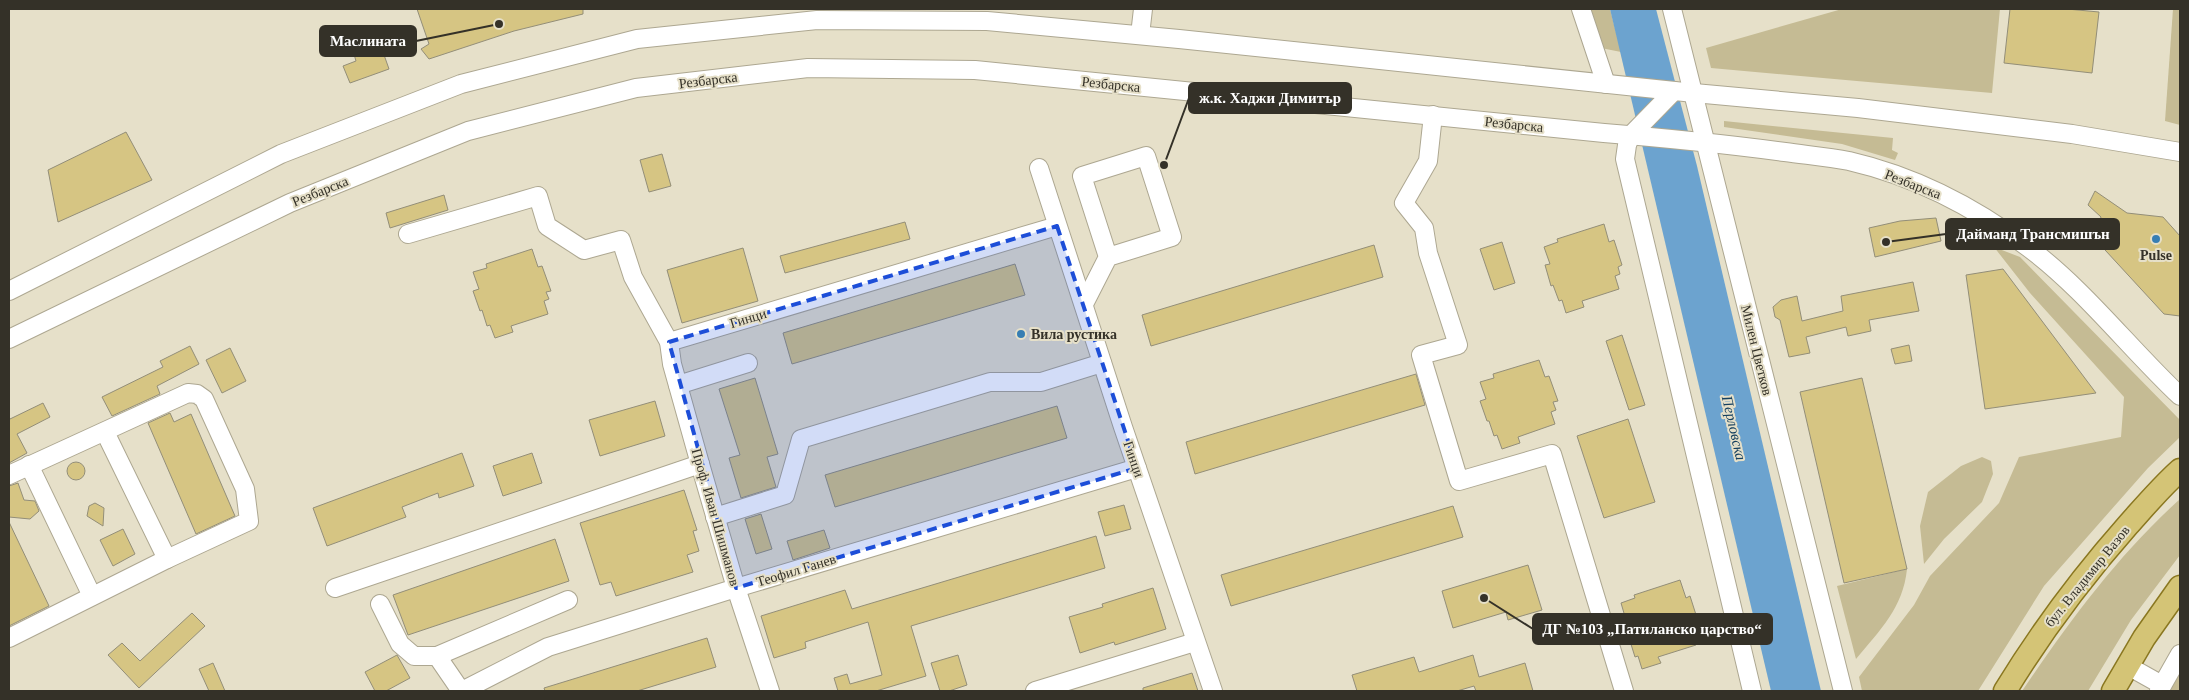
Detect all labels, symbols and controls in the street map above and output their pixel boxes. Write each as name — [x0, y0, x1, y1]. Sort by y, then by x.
callout: Маслината — [320, 26, 416, 56]
text: Маслината — [330, 33, 407, 49]
street label: Резбарска — [678, 69, 739, 92]
street label: Резбарска — [1081, 74, 1142, 95]
callout: ж.к. Хаджи Димитър — [1189, 83, 1351, 113]
text: ж.к. Хаджи Димитър — [1199, 90, 1341, 106]
street label: Резбарска — [1484, 114, 1545, 135]
street label: Резбарска — [1883, 167, 1944, 202]
street label: Резбарска — [290, 173, 351, 209]
callout: Дайманд Трансмишън — [1946, 219, 2119, 249]
text: Дайманд Трансмишън — [1956, 226, 2110, 242]
marker: Pulse — [2150, 233, 2162, 245]
place label: Pulse — [2140, 248, 2172, 263]
street label: Милен Цветков — [1738, 303, 1775, 397]
street label: Гинци — [728, 306, 769, 331]
place label: Вила рустика — [1031, 327, 1117, 342]
marker: Вила рустика — [1015, 328, 1027, 340]
water label: Перловска — [1719, 393, 1749, 462]
street label: Гинци — [1120, 439, 1147, 480]
street label: Проф. Иван Шишманов — [689, 447, 742, 588]
street label: бул. Владимир Вазов — [2042, 522, 2133, 630]
street label: Теофил Ганев — [754, 551, 838, 590]
callout: ДГ №103 „Патиланско царство“ — [1533, 614, 1772, 644]
text: ДГ №103 „Патиланско царство“ — [1542, 621, 1762, 637]

